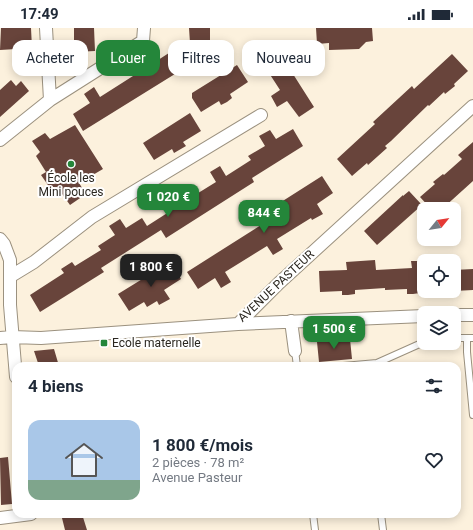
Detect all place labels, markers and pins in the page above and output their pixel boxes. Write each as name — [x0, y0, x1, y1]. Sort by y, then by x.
marker: École les Mini pouces — [66, 159, 76, 169]
place label: École les Mini pouces — [39, 170, 103, 199]
pin: 1 020 € — [131, 184, 205, 218]
pin: 844 € — [236, 200, 292, 234]
pin: 1 800 € — [114, 254, 188, 288]
pin: 1 500 € — [297, 316, 371, 350]
place label: Ecole maternelle — [112, 336, 201, 350]
marker: Ecole maternelle — [99, 338, 109, 348]

